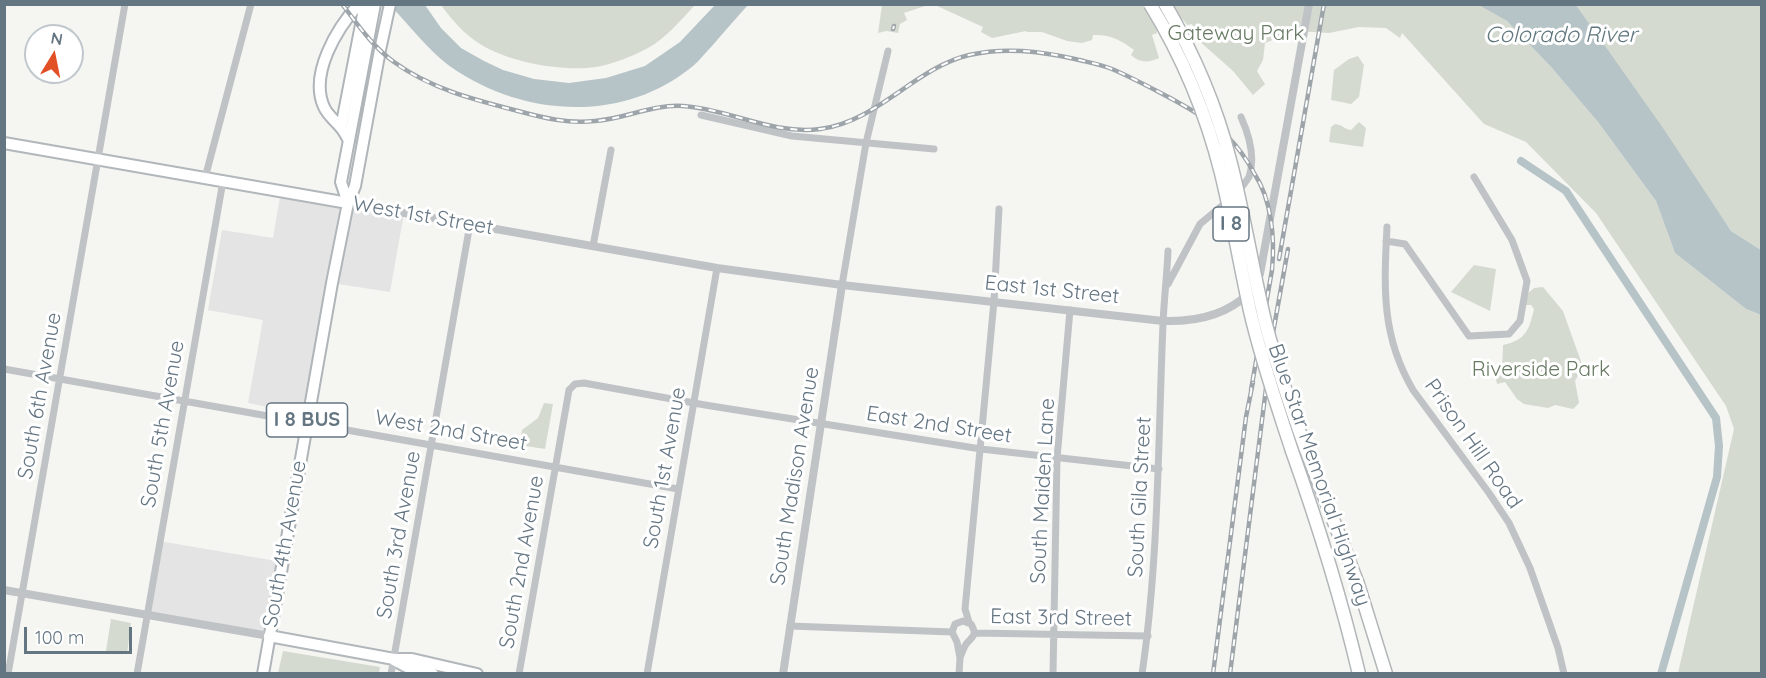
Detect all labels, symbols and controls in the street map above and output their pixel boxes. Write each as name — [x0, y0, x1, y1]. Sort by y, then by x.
park label: Gateway Park — [1167, 21, 1305, 47]
water label: Colorado River — [1485, 22, 1637, 48]
north arrow — [24, 24, 84, 84]
text: N — [49, 27, 64, 49]
street label: West 1st Street — [351, 191, 495, 241]
road number: I 8 — [1213, 207, 1249, 241]
street label: East 1st Street — [983, 270, 1121, 310]
street label: South 6th Avenue — [13, 311, 67, 481]
street label: South 5th Avenue — [136, 338, 190, 510]
street label: Blue Star Memorial Highway — [1262, 341, 1376, 609]
park label: Riverside Park — [1472, 357, 1610, 383]
street label: South Madison Avenue — [765, 365, 825, 587]
street label: Prison Hill Road — [1419, 374, 1527, 514]
street label: South 1st Avenue — [638, 385, 692, 551]
street label: South Maiden Lane — [1026, 397, 1060, 585]
street label: East 2nd Street — [864, 401, 1014, 449]
road number: I 8 BUS — [266, 403, 348, 437]
street label: West 2nd Street — [373, 405, 529, 457]
street label: South Gila Street — [1123, 416, 1157, 578]
street label: South 3rd Avenue — [372, 449, 426, 621]
street label: South 4th Avenue — [258, 459, 312, 629]
street label: South 2nd Avenue — [494, 474, 550, 650]
street label: East 3rd Street — [990, 604, 1132, 632]
scale bar — [27, 615, 135, 653]
text: 100 m — [35, 626, 84, 649]

